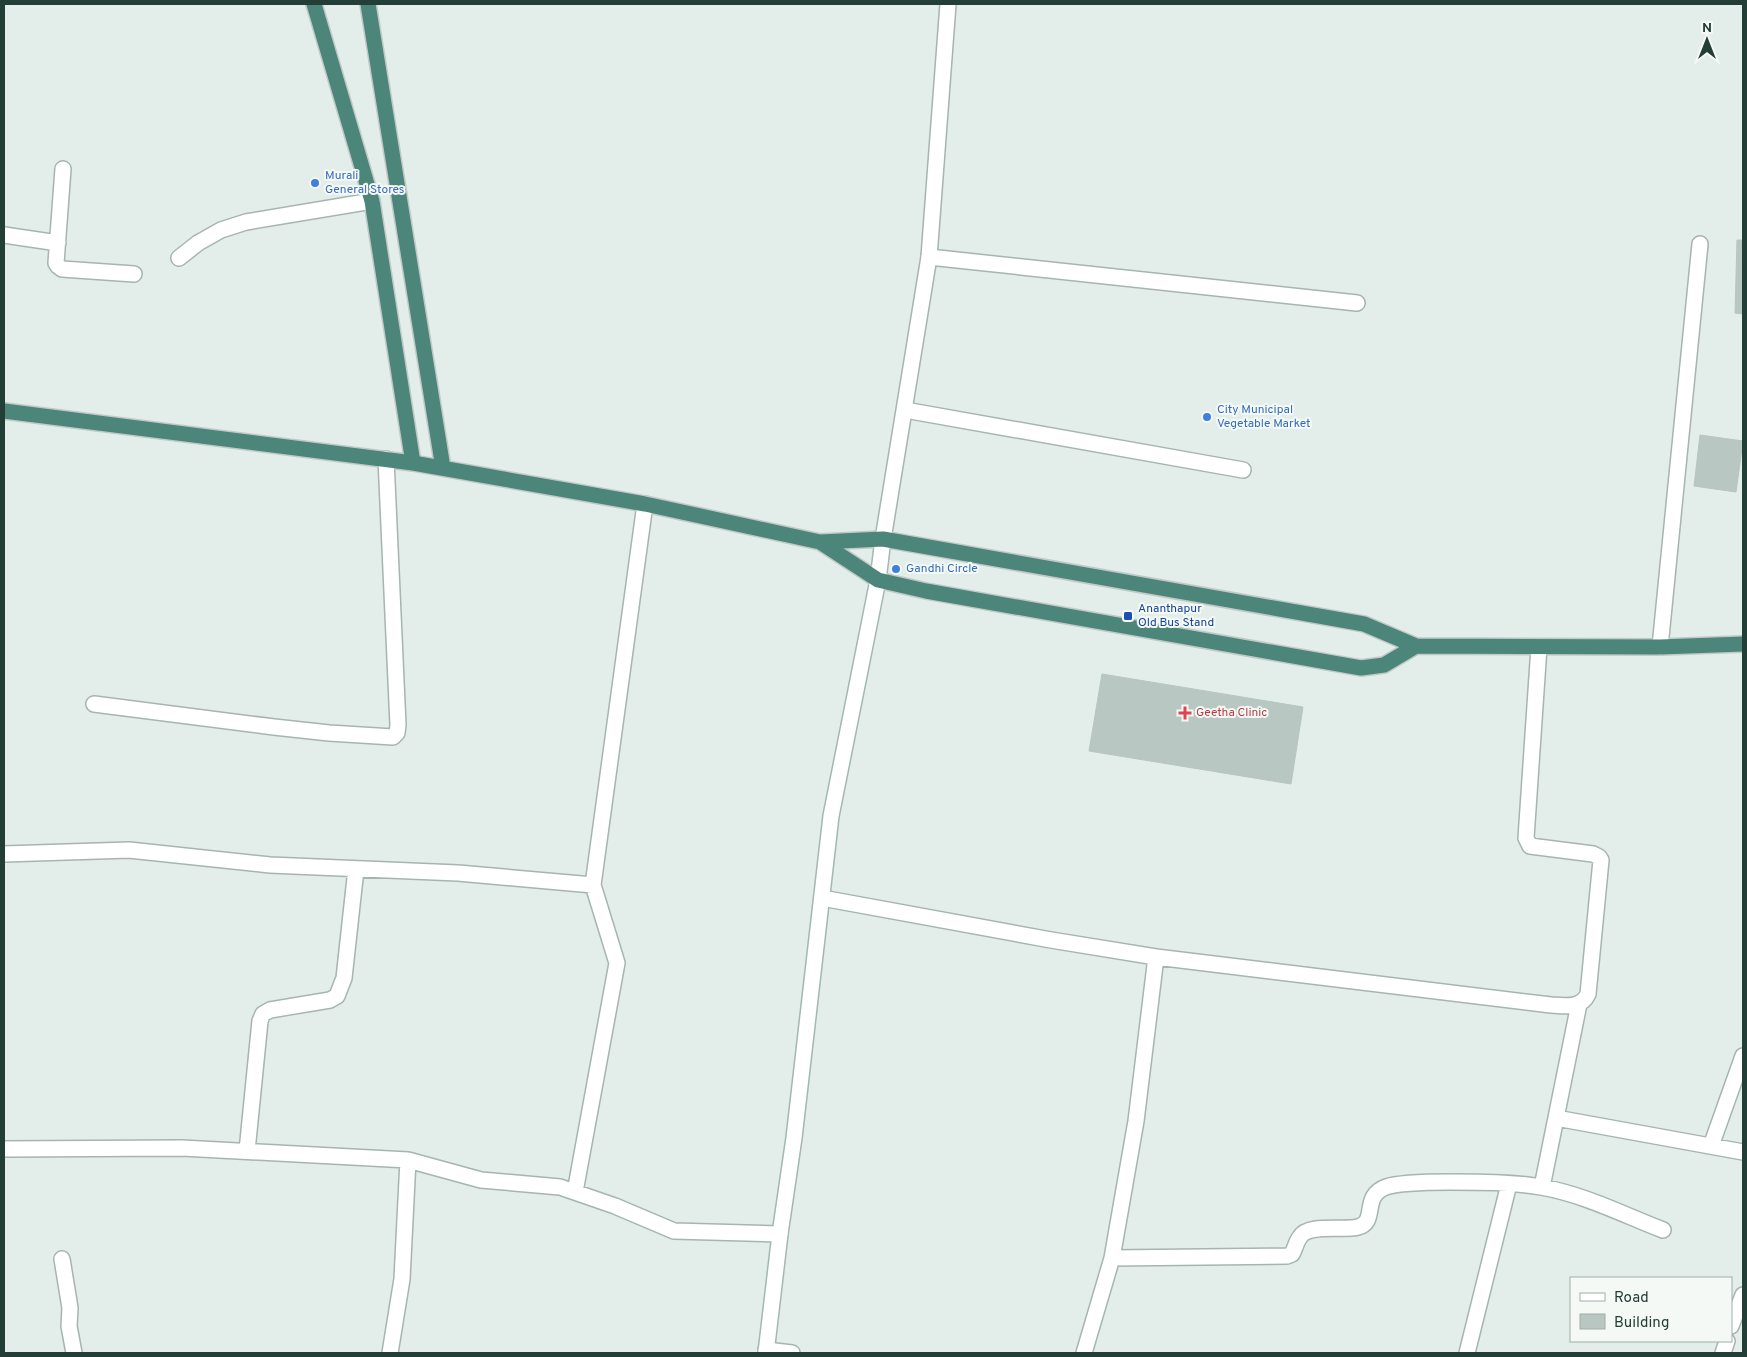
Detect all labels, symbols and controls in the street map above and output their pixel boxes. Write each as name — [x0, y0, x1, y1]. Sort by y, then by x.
north arrow — [1682, 15, 1732, 65]
text: N — [1702, 20, 1712, 37]
place label: Murali General Stores — [325, 168, 405, 198]
marker: Murali General Stores — [309, 177, 321, 189]
place label: City Municipal Vegetable Market — [1217, 402, 1311, 432]
marker: City Municipal Vegetable Market — [1201, 411, 1213, 423]
place label: Gandhi Circle — [906, 561, 978, 577]
marker: Gandhi Circle — [890, 563, 902, 575]
place label: Ananthapur Old Bus Stand — [1138, 601, 1214, 631]
marker: Ananthapur Old Bus Stand — [1122, 610, 1134, 622]
place label: Geetha Clinic — [1196, 705, 1267, 721]
marker: Geetha Clinic — [1178, 706, 1192, 720]
legend — [1570, 1277, 1732, 1342]
text: Road — [1614, 1289, 1649, 1308]
text: Building — [1614, 1314, 1669, 1333]

